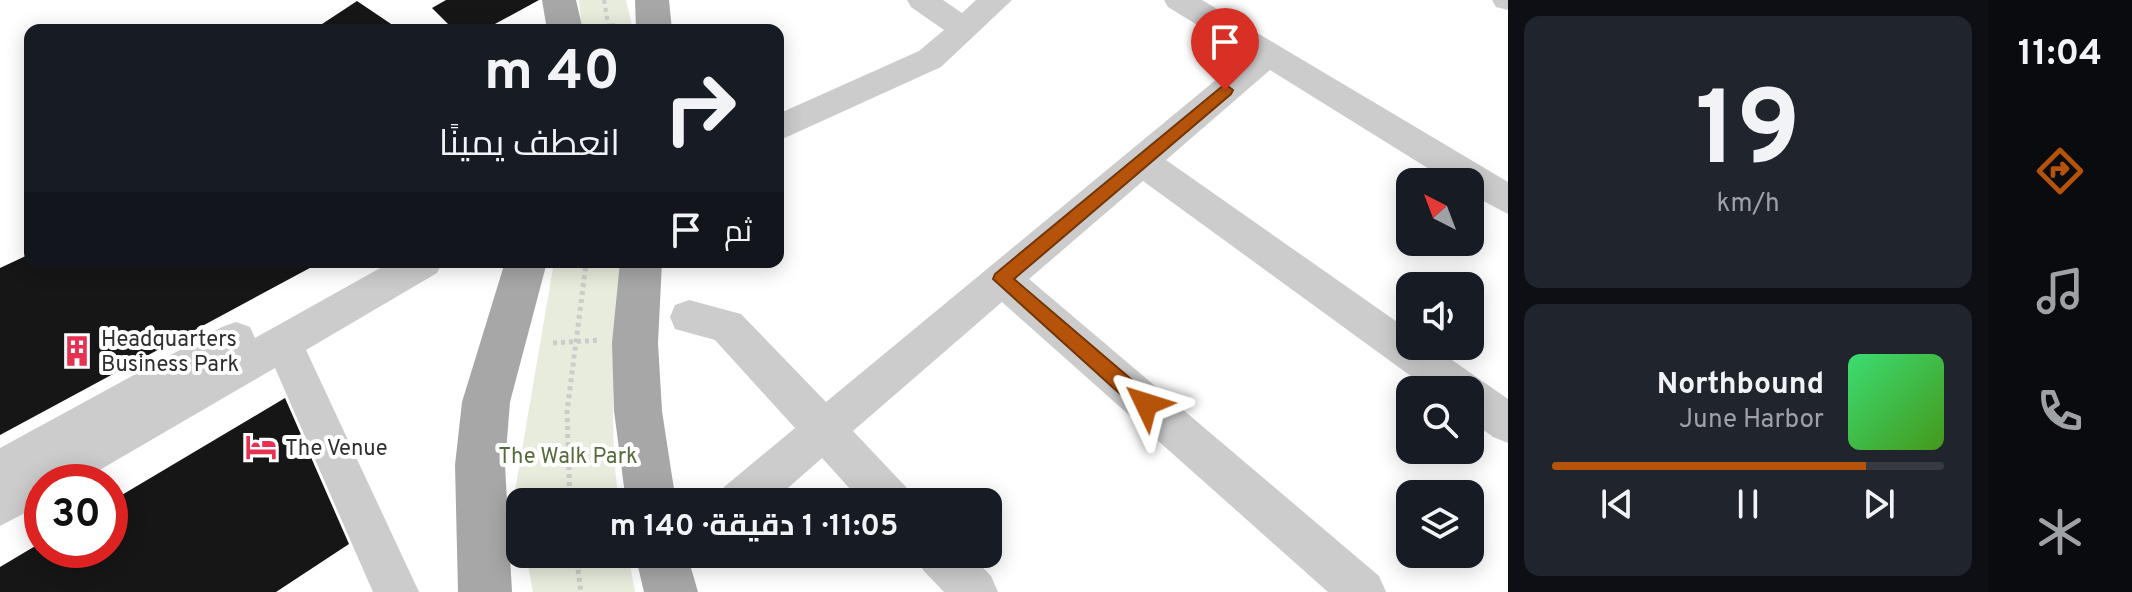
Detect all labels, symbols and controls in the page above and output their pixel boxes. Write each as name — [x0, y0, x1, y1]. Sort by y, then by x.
pin — [1191, 8, 1259, 90]
icon: arrive — [1203, 20, 1247, 64]
text: 11:04 — [2018, 32, 2102, 78]
text: 40 m — [484, 39, 620, 109]
icon: right — [648, 56, 752, 160]
text: 19 — [1695, 70, 1801, 202]
text: انعطف يمينًا — [439, 123, 620, 169]
icon: directions — [2032, 143, 2088, 199]
north arrow — [1396, 168, 1484, 256]
map controls — [1396, 168, 1484, 568]
text: km/h — [1716, 188, 1780, 221]
icon: arrive — [664, 208, 708, 252]
text: ثم — [724, 215, 752, 252]
icon: music — [2032, 263, 2088, 319]
button: sound — [1396, 272, 1484, 360]
place label: Headquarters Business Park — [101, 327, 239, 379]
building icon: Headquarters Business Park — [60, 334, 94, 368]
position arrow — [1104, 362, 1188, 446]
text: Northbound — [1657, 367, 1824, 404]
button: search — [1396, 376, 1484, 464]
icon: phone — [2032, 383, 2088, 439]
text: June Harbor — [1679, 404, 1824, 437]
hotel icon: The Venue — [244, 430, 278, 464]
place label: The Venue — [285, 436, 387, 463]
park label: The Walk Park — [498, 444, 638, 471]
speed limit sign: 30 — [24, 464, 128, 568]
button: layers — [1396, 480, 1484, 568]
icon: previous — [1595, 482, 1639, 526]
icon: pause — [1726, 482, 1770, 526]
icon: next — [1857, 482, 1901, 526]
icon: climate — [2032, 504, 2088, 560]
text: 11:05 · 1 دقيقة · 140 m — [610, 509, 898, 546]

